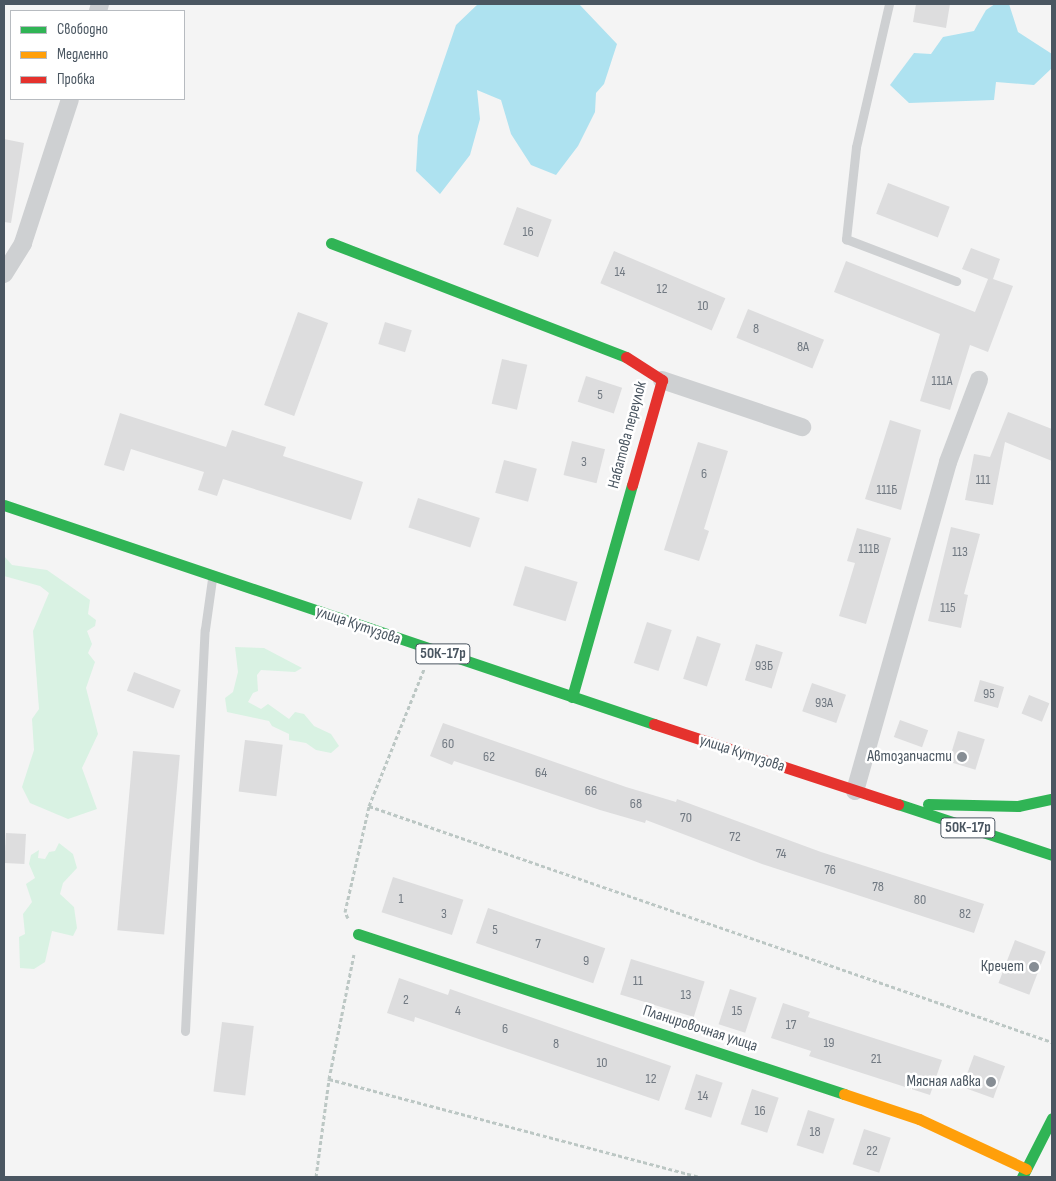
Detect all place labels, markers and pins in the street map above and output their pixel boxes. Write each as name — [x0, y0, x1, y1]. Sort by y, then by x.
place label: Автозапчасти — [867, 747, 952, 767]
marker: Автозапчасти — [956, 751, 968, 763]
place label: Кречет — [981, 957, 1024, 977]
marker: Кречет — [1028, 961, 1040, 973]
place label: Мясная лавка — [906, 1072, 981, 1092]
marker: Мясная лавка — [985, 1076, 997, 1088]

